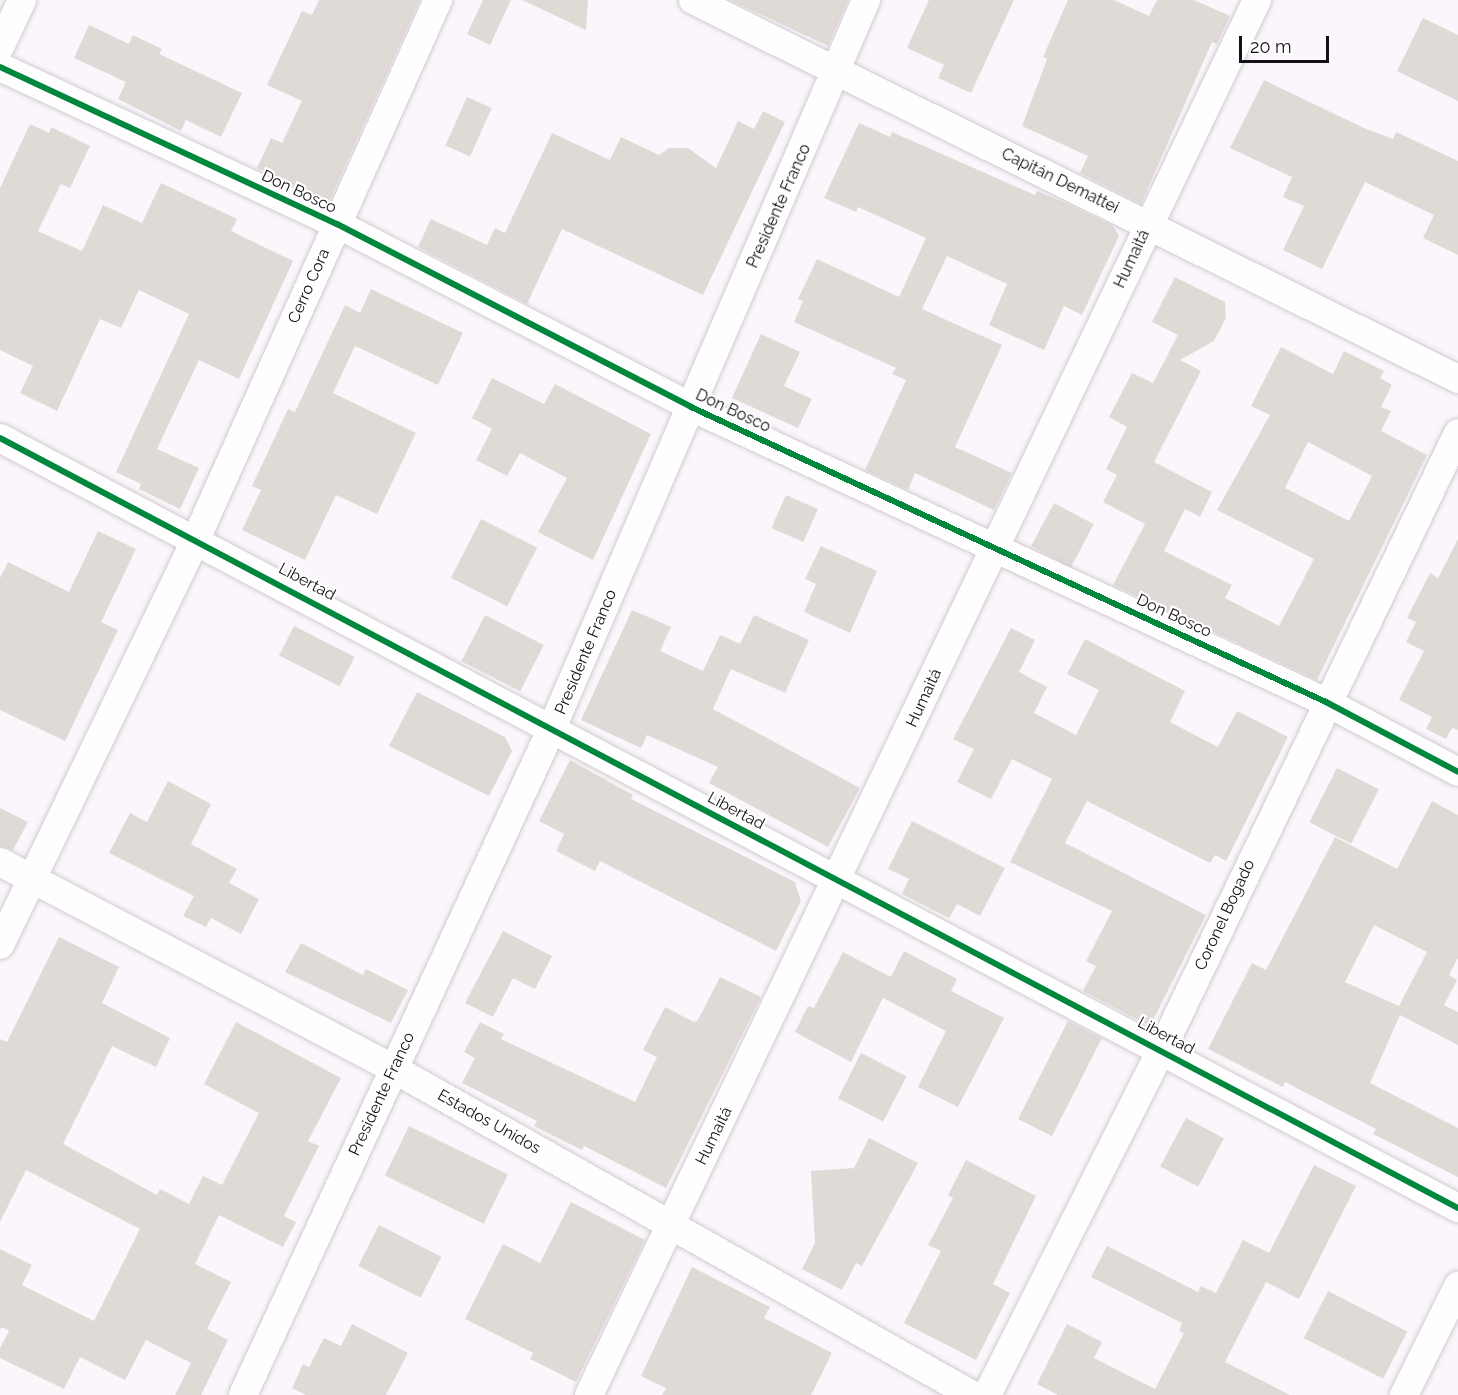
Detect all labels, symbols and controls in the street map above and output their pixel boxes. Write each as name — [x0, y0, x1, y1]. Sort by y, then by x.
scale bar — [1242, 24, 1332, 62]
text: 20 m — [1250, 36, 1292, 57]
street label: Presidente Franco — [743, 141, 815, 271]
street label: Capitán Demattei — [998, 144, 1122, 218]
street label: Don Bosco — [258, 166, 340, 218]
street label: Humaitá — [1110, 227, 1154, 291]
street label: Cerro Cora — [284, 246, 334, 326]
street label: Don Bosco — [692, 385, 774, 437]
street label: Libertad — [275, 559, 339, 605]
street label: Presidente Franco — [551, 587, 621, 717]
street label: Don Bosco — [1133, 590, 1215, 642]
street label: Humaitá — [902, 666, 946, 730]
street label: Libertad — [704, 788, 768, 834]
street label: Coronel Bogado — [1191, 856, 1259, 974]
street label: Libertad — [1134, 1013, 1198, 1059]
street label: Presidente Franco — [345, 1029, 419, 1159]
street label: Estados Unidos — [434, 1086, 544, 1158]
street label: Humaitá — [692, 1104, 736, 1168]

